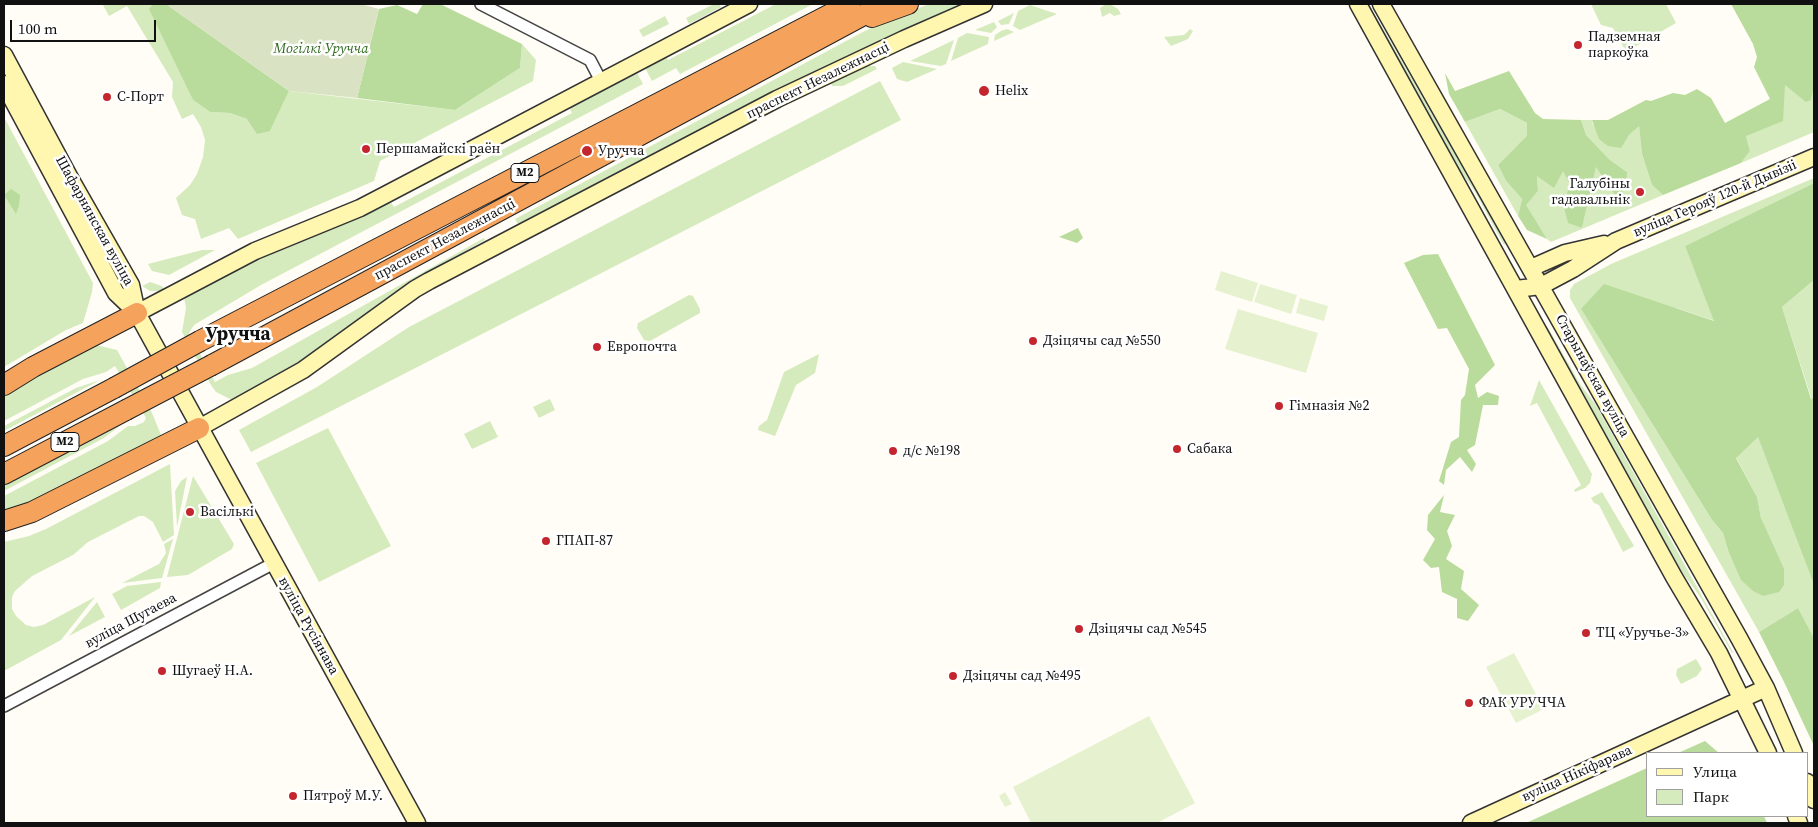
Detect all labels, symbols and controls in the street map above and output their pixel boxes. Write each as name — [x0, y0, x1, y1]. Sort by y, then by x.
scale bar — [12, 10, 159, 42]
text: 100 m — [18, 18, 58, 39]
place label: Падземная паркоўка — [1588, 29, 1661, 62]
street label: праспект Незалежнасці — [744, 39, 892, 123]
marker: Падземная паркоўка — [1572, 39, 1584, 51]
park label: Могілкі Уручча — [274, 41, 368, 57]
place label: Helix — [995, 83, 1028, 99]
marker: Helix — [977, 84, 991, 98]
place label: С-Порт — [117, 89, 164, 105]
marker: С-Порт — [101, 91, 113, 103]
place label: Першамайскі раён — [376, 141, 500, 157]
marker: Першамайскі раён — [360, 143, 372, 155]
place label: Уручча — [598, 143, 644, 159]
marker: Уручча — [580, 144, 594, 158]
street label: Шафарнянская вуліца — [51, 153, 137, 289]
street label: вуліца Герояў 120-й Дывізіі — [1631, 157, 1799, 241]
road number: М2 — [511, 164, 539, 182]
place label: Галубіны гадавальнік — [1551, 176, 1630, 208]
marker: Галубіны гадавальнік — [1634, 186, 1646, 198]
street label: праспект Незалежнасці — [372, 196, 518, 284]
street label: Старынаўская вуліца — [1551, 312, 1633, 440]
district label: Уручча — [205, 324, 271, 346]
place label: Дзіцячы сад №550 — [1043, 333, 1161, 349]
marker: Дзіцячы сад №550 — [1027, 335, 1039, 347]
place label: Европочта — [607, 339, 677, 355]
marker: Европочта — [591, 341, 603, 353]
place label: Гімназія №2 — [1289, 398, 1369, 414]
marker: Гімназія №2 — [1273, 400, 1285, 412]
road number: М2 — [51, 432, 79, 452]
place label: Сабака — [1187, 441, 1232, 457]
place label: д/с №198 — [903, 443, 960, 459]
marker: Сабака — [1171, 443, 1183, 455]
marker: д/с №198 — [887, 445, 899, 457]
place label: Васількі — [200, 504, 254, 520]
marker: Васількі — [184, 506, 196, 518]
place label: ГПАП-87 — [556, 533, 613, 549]
marker: ГПАП-87 — [540, 535, 552, 547]
street label: вуліца Русіянава — [274, 574, 342, 678]
street label: вуліца Шугаева — [82, 590, 180, 652]
place label: Дзіцячы сад №545 — [1089, 621, 1207, 637]
marker: Дзіцячы сад №545 — [1073, 623, 1085, 635]
place label: ТЦ «Уручье-3» — [1596, 625, 1689, 641]
marker: ТЦ «Уручье-3» — [1580, 627, 1592, 639]
place label: Шугаеў Н.А. — [172, 663, 253, 679]
marker: Шугаеў Н.А. — [156, 665, 168, 677]
place label: Дзіцячы сад №495 — [963, 668, 1081, 684]
marker: Дзіцячы сад №495 — [947, 670, 959, 682]
place label: ФАК УРУЧЧА — [1479, 695, 1566, 711]
marker: ФАК УРУЧЧА — [1463, 697, 1475, 709]
street label: вуліца Нікіфарава — [1519, 742, 1635, 806]
legend — [1646, 752, 1808, 817]
text: Улица — [1693, 761, 1737, 782]
text: Парк — [1693, 786, 1729, 807]
place label: Пятроў М.У. — [303, 788, 383, 804]
marker: Пятроў М.У. — [287, 790, 299, 802]

